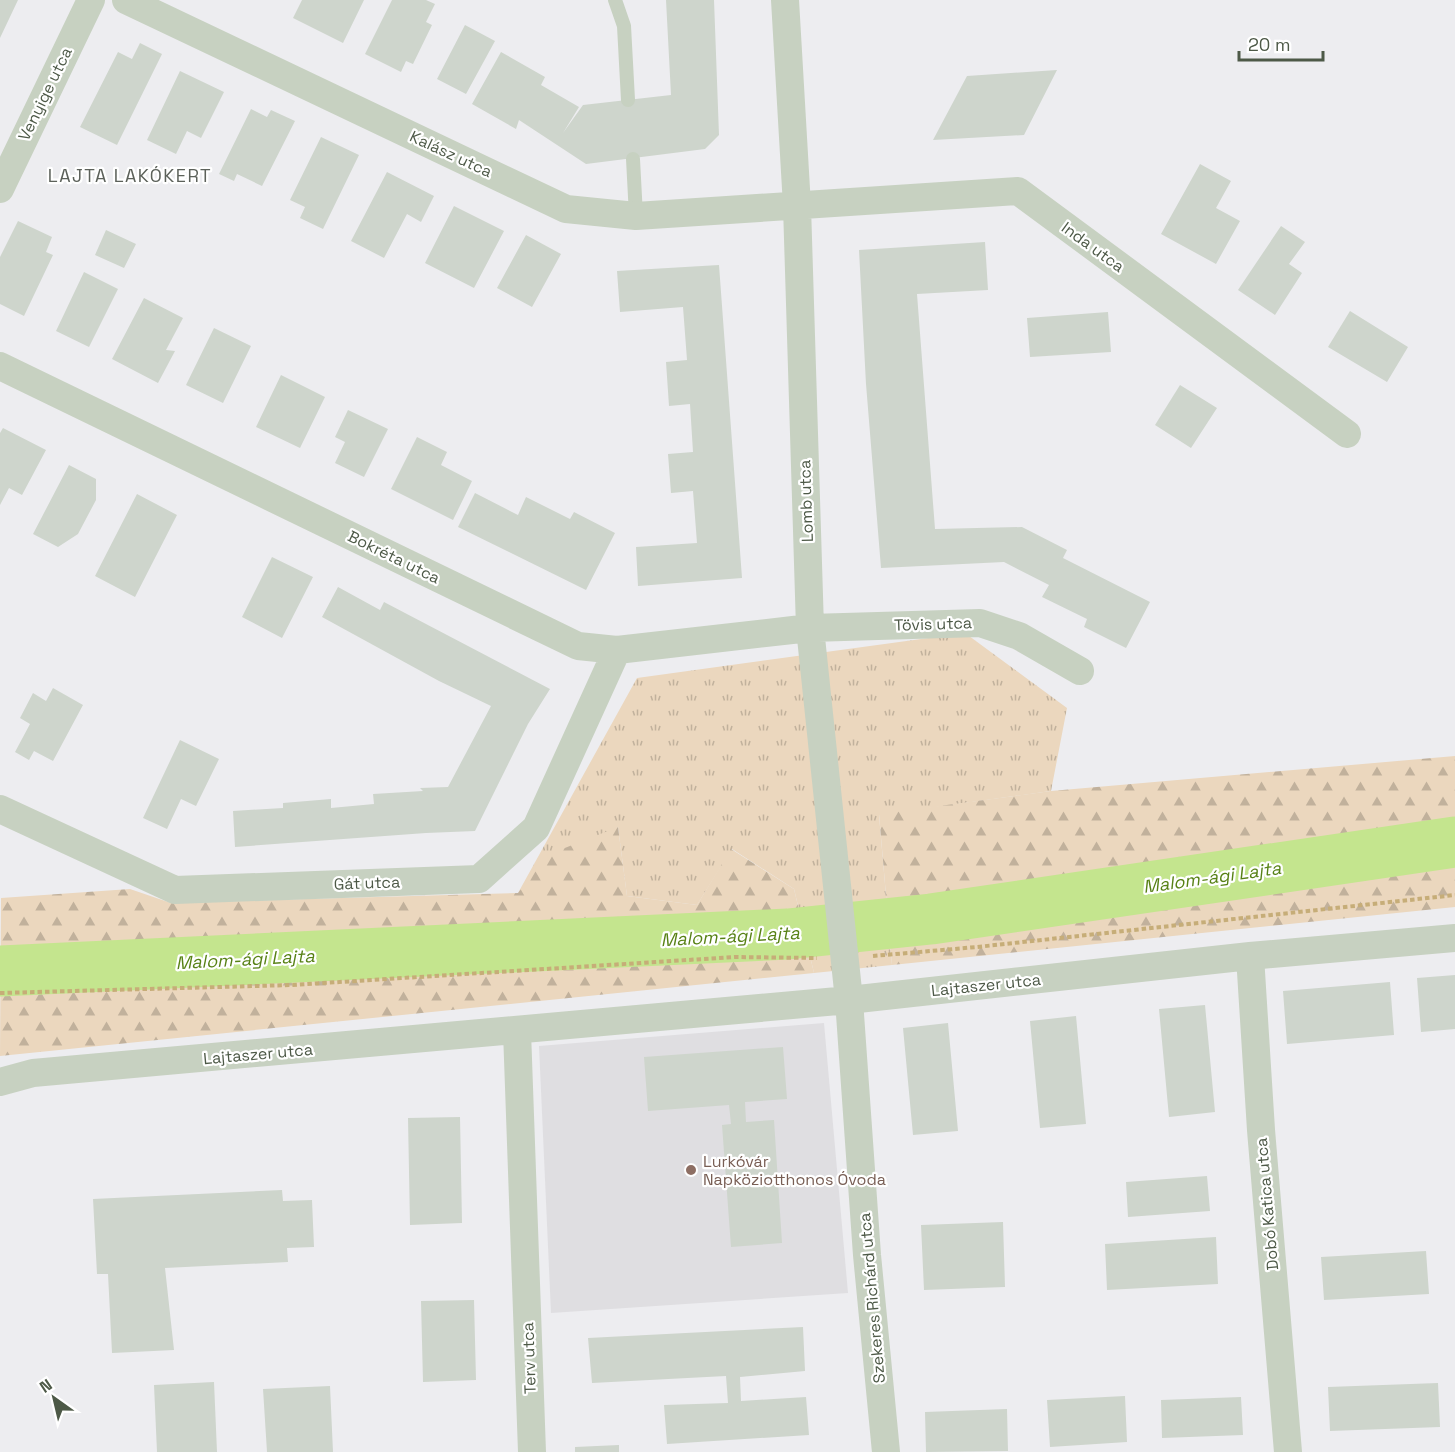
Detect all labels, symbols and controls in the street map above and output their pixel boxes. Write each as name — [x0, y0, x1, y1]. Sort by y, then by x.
scale bar — [1239, 24, 1323, 62]
text: 20 m — [1248, 33, 1291, 56]
street label: Venyige utca — [13, 44, 77, 144]
street label: Kalász utca — [406, 126, 496, 182]
district label: LAJTA LAKÓKERT — [48, 164, 212, 187]
street label: Inda utca — [1057, 217, 1129, 277]
street label: Lomb utca — [794, 459, 818, 543]
street label: Bokréta utca — [344, 526, 444, 588]
street label: Tövis utca — [894, 612, 972, 636]
water label: Malom-ági Lajta — [1142, 856, 1283, 898]
street label: Gát utca — [333, 871, 401, 895]
water label: Malom-ági Lajta — [660, 921, 801, 951]
water label: Malom-ági Lajta — [175, 944, 316, 974]
street label: Lajtaszer utca — [930, 969, 1042, 1001]
street label: Lajtaszer utca — [202, 1039, 314, 1069]
street label: Dobó Katica utca — [1251, 1137, 1283, 1271]
place label: Lurkóvár Napköziotthonos Óvoda — [703, 1151, 886, 1190]
marker: Lurkóvár Napköziotthonos Óvoda — [684, 1163, 698, 1177]
street label: Szekeres Richárd utca — [854, 1212, 890, 1384]
street label: Terv utca — [517, 1322, 541, 1394]
north arrow — [24, 1368, 84, 1428]
text: N — [36, 1374, 56, 1398]

